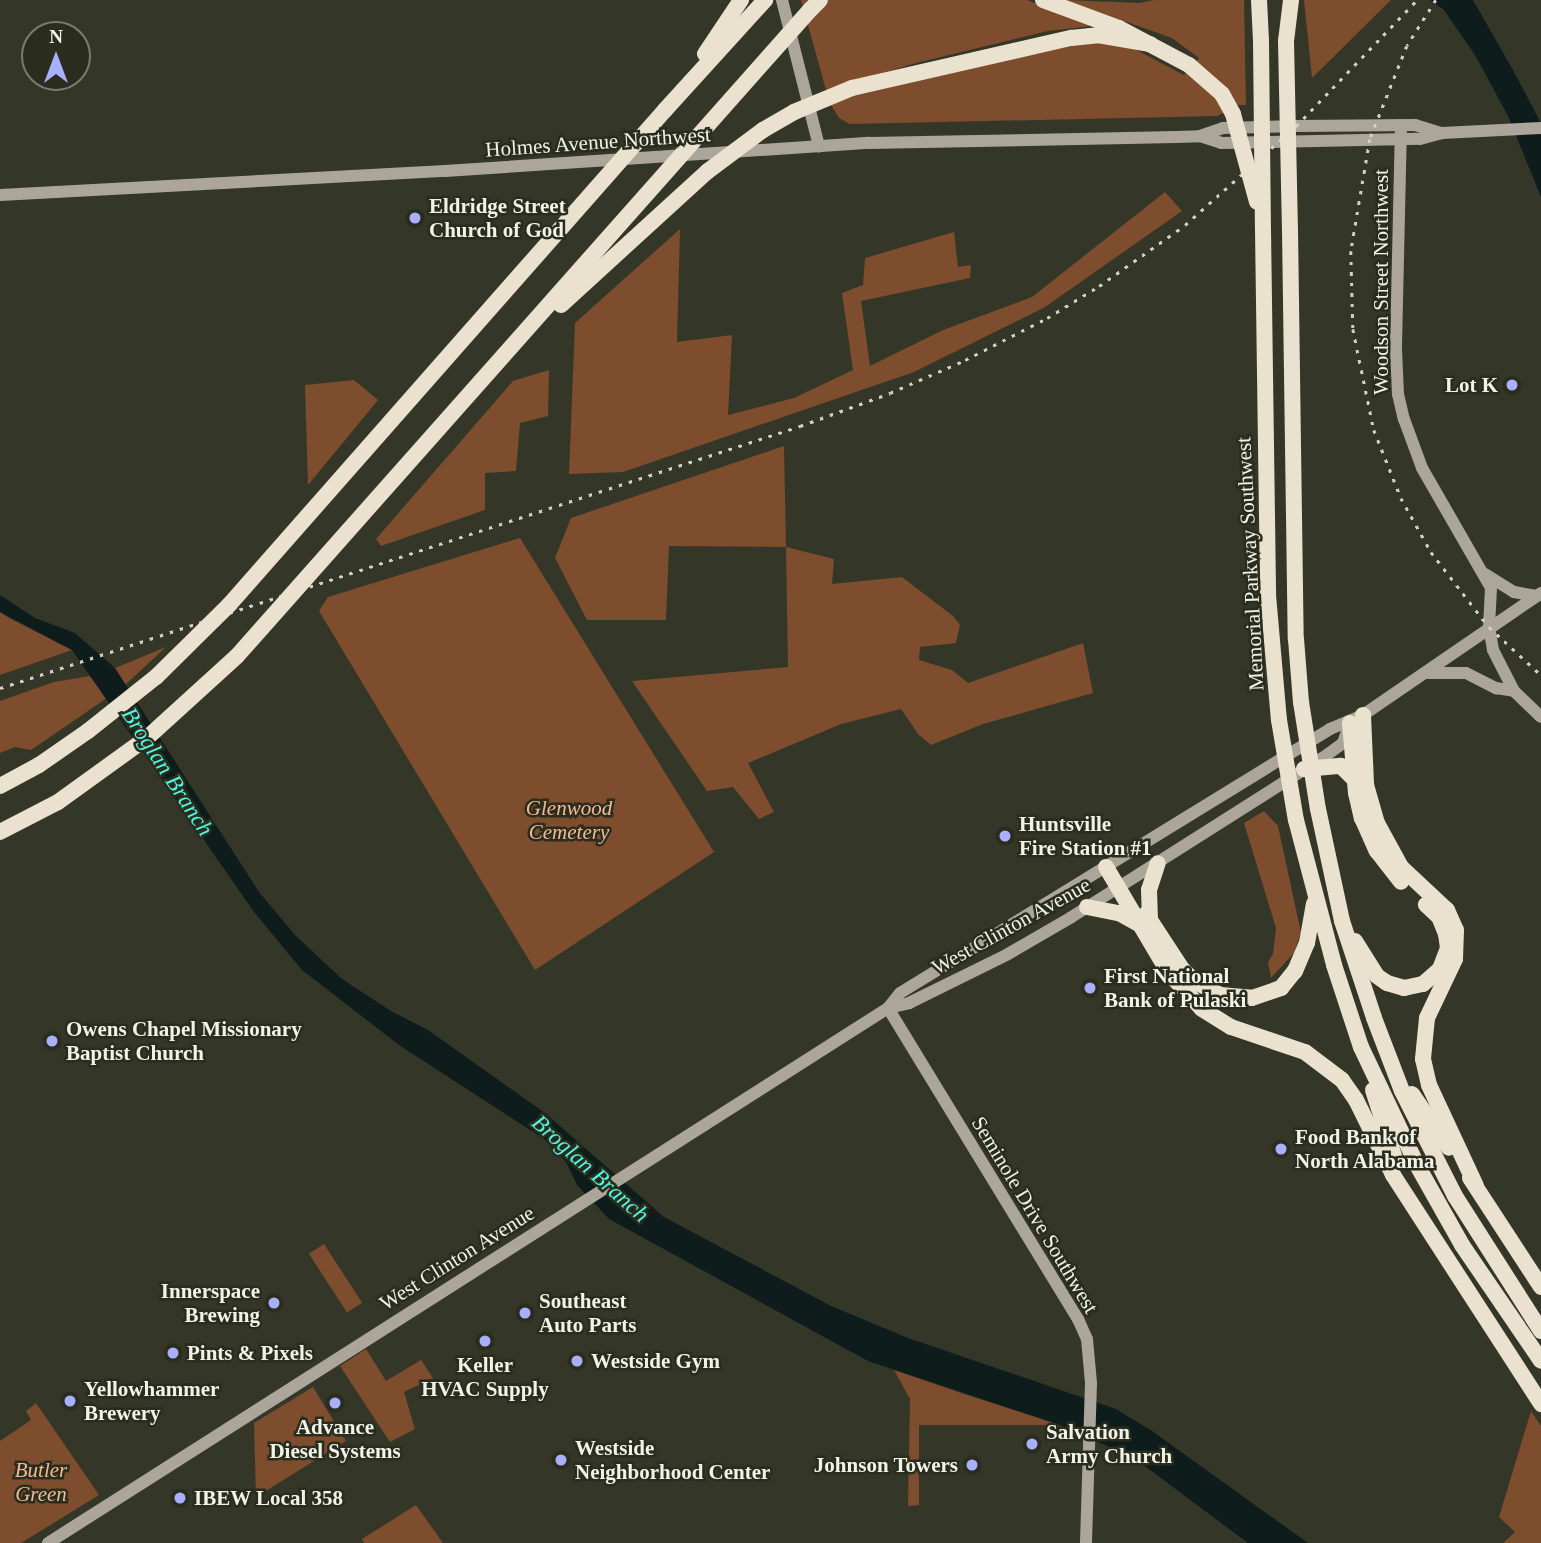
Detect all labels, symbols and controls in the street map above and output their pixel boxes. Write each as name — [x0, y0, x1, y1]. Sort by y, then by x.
north arrow — [21, 21, 91, 91]
text: N — [49, 26, 63, 47]
street label: Holmes Avenue Northwest — [484, 122, 712, 162]
street label: Woodson Street Northwest — [1368, 169, 1394, 395]
place label: Eldridge Street Church of God — [429, 193, 566, 243]
marker: Eldridge Street Church of God — [407, 210, 423, 226]
place label: Lot K — [1445, 372, 1498, 398]
marker: Lot K — [1504, 377, 1520, 393]
street label: Memorial Parkway Southwest — [1231, 436, 1269, 692]
water label: Broglan Branch — [115, 702, 219, 842]
park label: Glenwood Cemetery — [526, 795, 612, 845]
place label: Huntsville Fire Station #1 — [1019, 811, 1152, 861]
marker: Huntsville Fire Station #1 — [997, 828, 1013, 844]
street label: West Clinton Avenue — [927, 872, 1095, 980]
place label: First National Bank of Pulaski — [1104, 963, 1246, 1013]
marker: First National Bank of Pulaski — [1082, 980, 1098, 996]
place label: Owens Chapel Missionary Baptist Church — [66, 1016, 302, 1066]
marker: Owens Chapel Missionary Baptist Church — [44, 1033, 60, 1049]
water label: Broglan Branch — [526, 1109, 654, 1229]
street label: Seminole Drive Southwest — [966, 1112, 1104, 1318]
place label: Food Bank of North Alabama — [1295, 1124, 1436, 1174]
marker: Food Bank of North Alabama — [1273, 1141, 1289, 1157]
street label: West Clinton Avenue — [375, 1200, 539, 1316]
place label: Innerspace Brewing — [161, 1278, 260, 1328]
place label: Southeast Auto Parts — [539, 1288, 636, 1338]
marker: Innerspace Brewing — [266, 1295, 282, 1311]
marker: Southeast Auto Parts — [517, 1305, 533, 1321]
marker: Keller HVAC Supply — [477, 1333, 493, 1349]
place label: Pints & Pixels — [187, 1340, 313, 1366]
marker: Pints & Pixels — [165, 1345, 181, 1361]
place label: Westside Gym — [591, 1348, 720, 1374]
place label: Keller HVAC Supply — [421, 1352, 549, 1402]
marker: Westside Gym — [569, 1353, 585, 1369]
place label: Yellowhammer Brewery — [84, 1376, 219, 1426]
marker: Yellowhammer Brewery — [62, 1393, 78, 1409]
marker: Advance Diesel Systems — [327, 1395, 343, 1411]
place label: Advance Diesel Systems — [269, 1414, 401, 1464]
place label: Salvation Army Church — [1046, 1419, 1172, 1469]
place label: Westside Neighborhood Center — [575, 1435, 770, 1485]
marker: Salvation Army Church — [1024, 1436, 1040, 1452]
marker: Westside Neighborhood Center — [553, 1452, 569, 1468]
place label: Johnson Towers — [813, 1452, 958, 1478]
park label: Butler Green — [15, 1457, 67, 1507]
marker: Johnson Towers — [964, 1457, 980, 1473]
place label: IBEW Local 358 — [194, 1485, 343, 1511]
marker: IBEW Local 358 — [172, 1490, 188, 1506]

